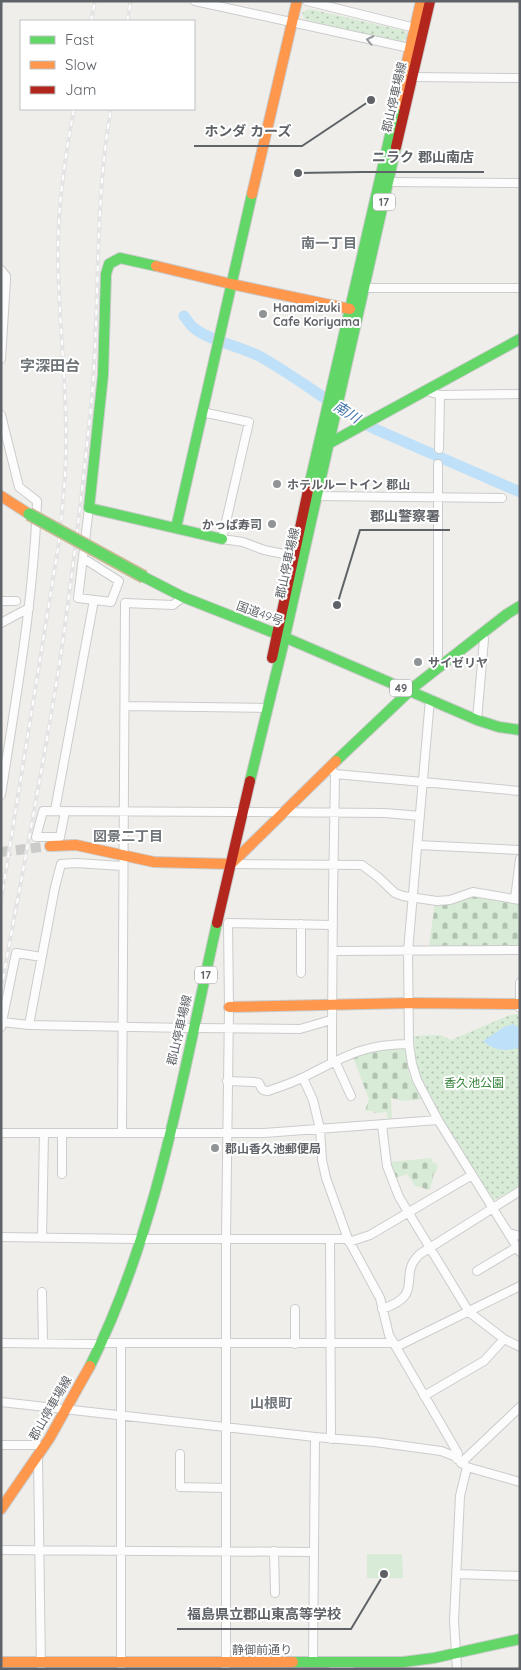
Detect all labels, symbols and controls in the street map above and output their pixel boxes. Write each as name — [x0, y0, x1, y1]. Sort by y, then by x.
legend — [20, 20, 195, 110]
text: Fast — [65, 30, 94, 49]
one-way arrow — [366, 35, 375, 46]
text: Slow — [65, 55, 97, 74]
street label: 郡山停車場線 — [379, 60, 409, 134]
text: Jam — [65, 80, 96, 99]
callout: ホンダ カーズ — [194, 117, 302, 146]
text: ホンダ カーズ — [204, 122, 292, 140]
callout: ニラク 郡山南店 — [362, 143, 484, 172]
text: ニラク 郡山南店 — [372, 148, 474, 166]
road number: 17 — [373, 193, 395, 210]
district label: 南一丁目 — [301, 234, 357, 252]
place label: Hanamizuki Cafe Koriyama — [273, 300, 360, 329]
marker: Hanamizuki Cafe Koriyama — [257, 308, 269, 320]
district label: 字深田台 — [20, 356, 80, 375]
water label: 南川 — [330, 397, 365, 428]
place label: ホテルルートイン 郡山 — [287, 477, 410, 492]
marker: ホテルルートイン 郡山 — [271, 478, 283, 490]
callout: 郡山警察署 — [360, 501, 450, 530]
text: 郡山警察署 — [370, 507, 440, 525]
place label: かっぱ寿司 — [202, 517, 262, 532]
marker: かっぱ寿司 — [266, 518, 278, 530]
street label: 郡山停車場線 — [272, 526, 302, 600]
street label: 国道49号 — [235, 598, 285, 628]
place label: サイゼリヤ — [428, 655, 488, 670]
marker: サイゼリヤ — [412, 656, 424, 668]
road number: 49 — [390, 680, 412, 696]
district label: 図景二丁目 — [93, 827, 163, 845]
road number: 17 — [195, 966, 217, 984]
street label: 郡山停車場線 — [164, 993, 194, 1067]
park label: 香久池公園 — [444, 1075, 504, 1090]
place label: 郡山香久池郵便局 — [225, 1141, 321, 1156]
marker: 郡山香久池郵便局 — [209, 1142, 221, 1154]
street label: 郡山停車場線 — [26, 1373, 74, 1443]
district label: 山根町 — [250, 1394, 292, 1412]
callout: 福島県立郡山東高等学校 — [177, 1600, 351, 1629]
text: 福島県立郡山東高等学校 — [187, 1605, 341, 1623]
street label: 静御前通り — [232, 1642, 292, 1657]

